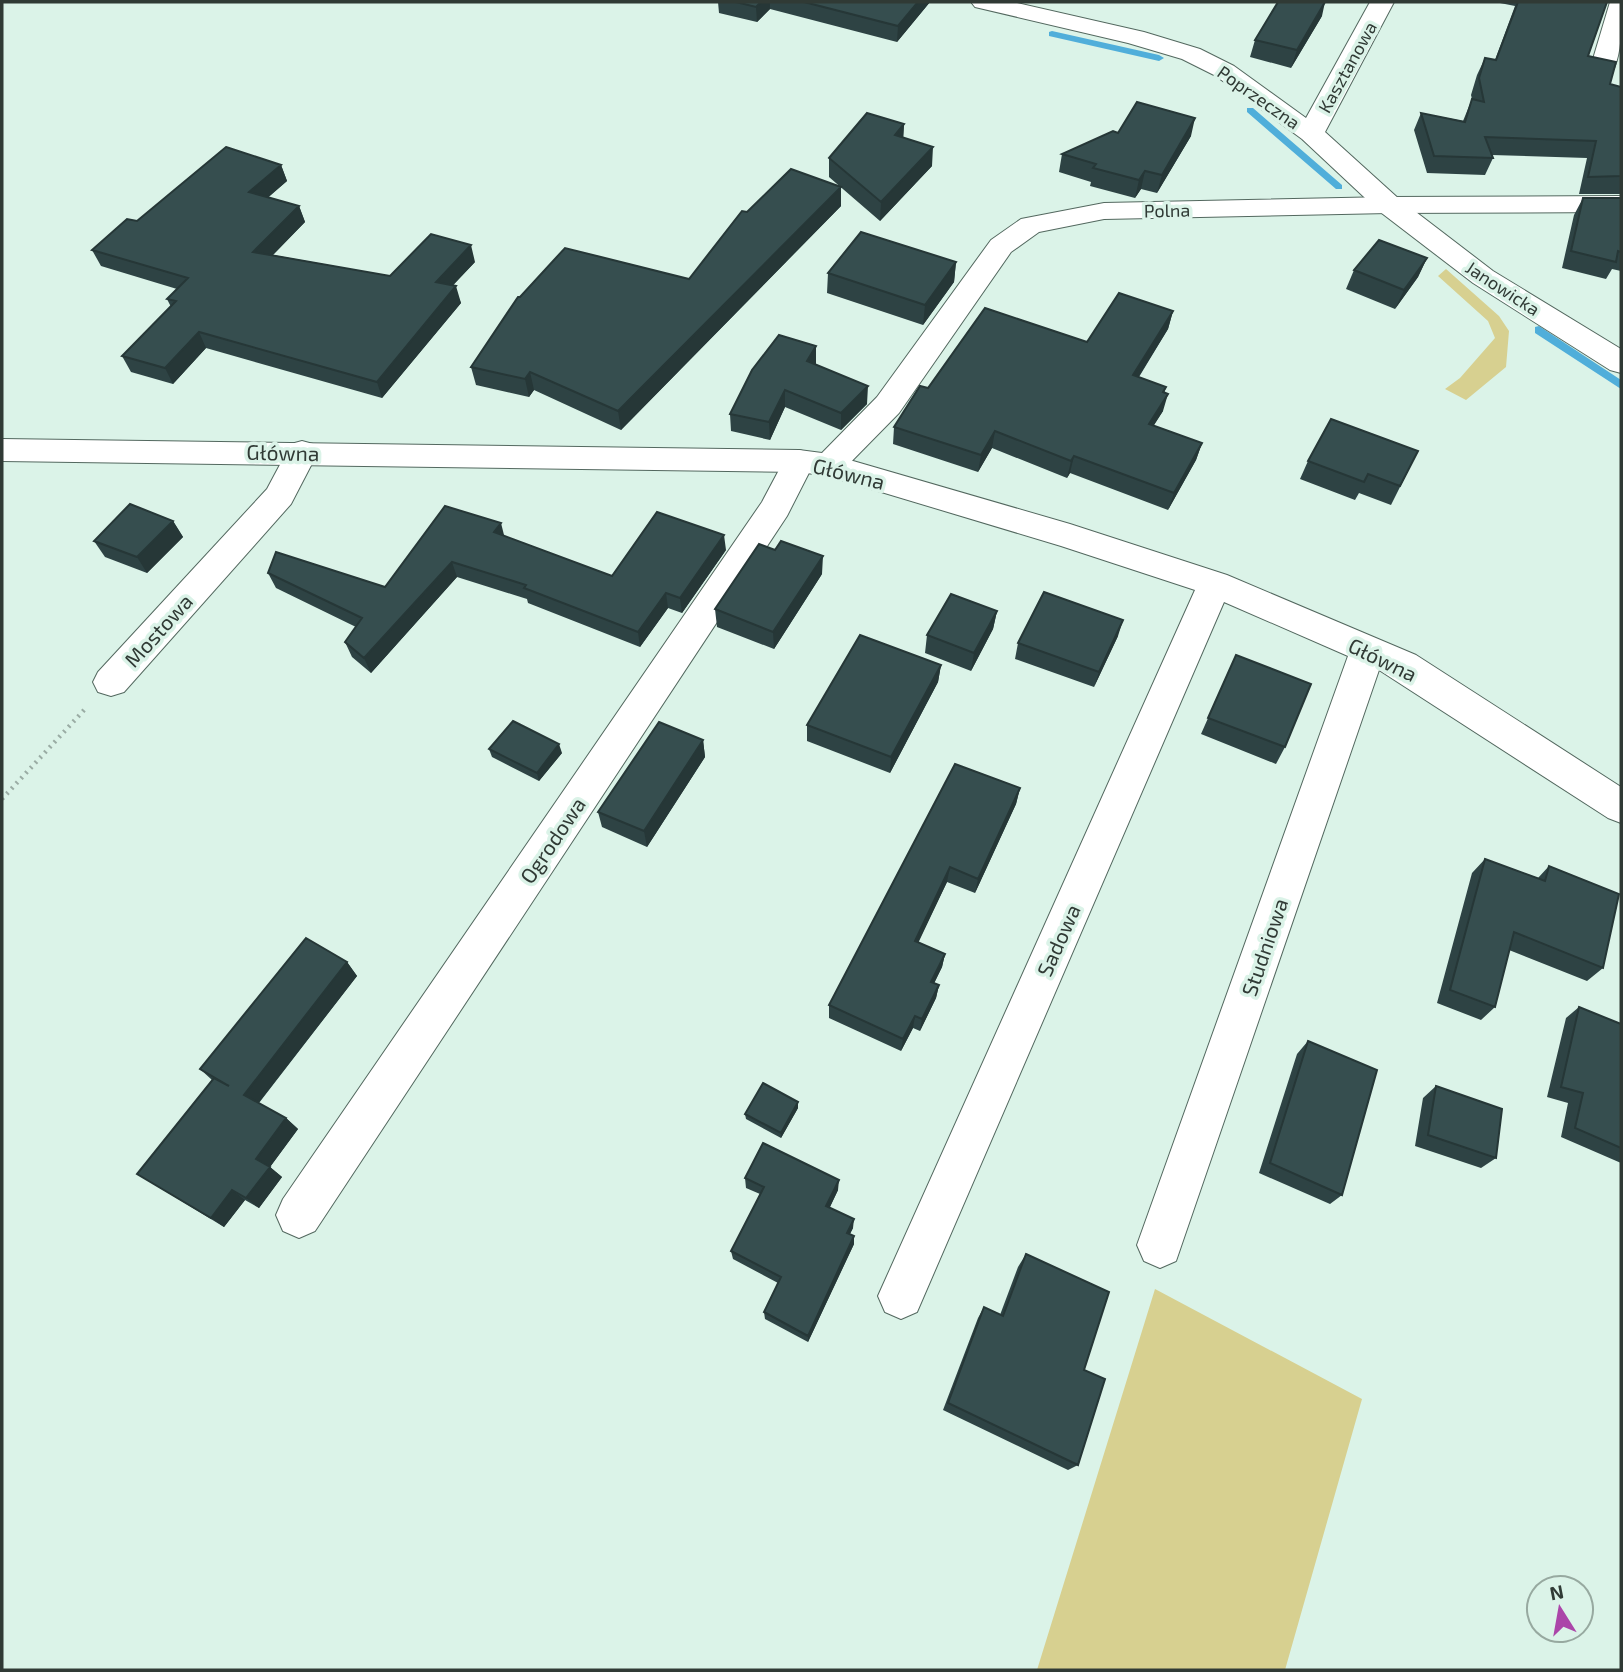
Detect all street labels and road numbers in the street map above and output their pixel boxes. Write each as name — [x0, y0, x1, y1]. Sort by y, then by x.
street label: Kasztanowa — [1313, 18, 1381, 116]
street label: Poprzeczna — [1214, 61, 1304, 133]
street label: Polna — [1144, 199, 1190, 221]
street label: Janowicka — [1462, 256, 1544, 320]
street label: Główna — [246, 439, 320, 465]
street label: Główna — [811, 452, 887, 494]
street label: Mostowa — [119, 588, 197, 672]
street label: Główna — [1345, 632, 1421, 686]
street label: Ogrodowa — [514, 792, 590, 888]
street label: Studniowa — [1236, 895, 1292, 999]
street label: Sadowa — [1031, 900, 1085, 980]

